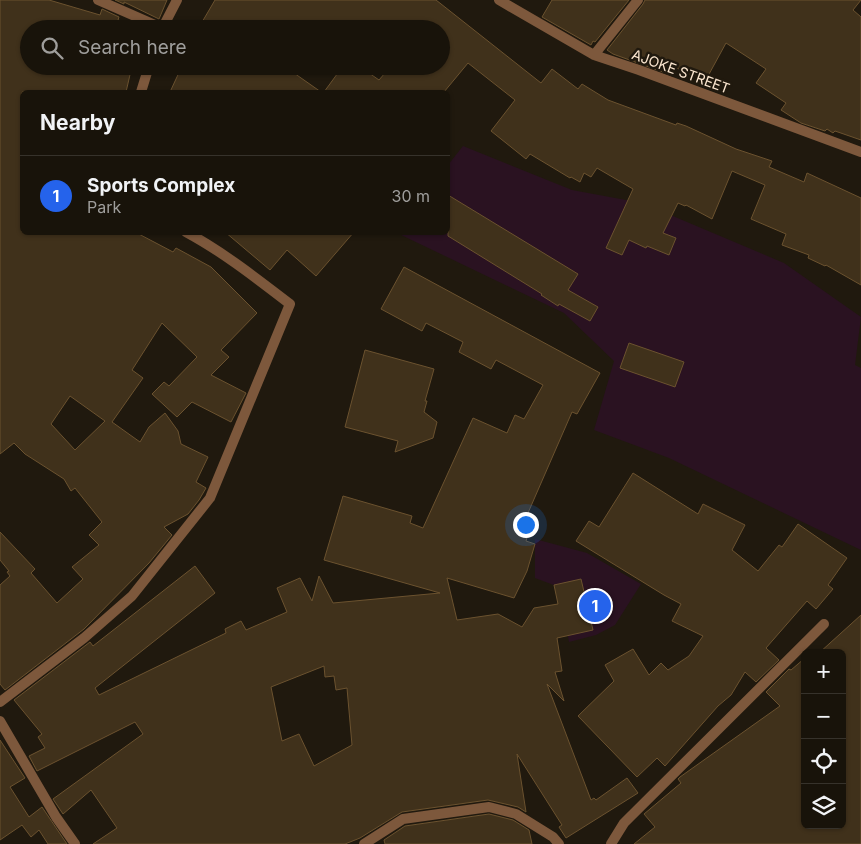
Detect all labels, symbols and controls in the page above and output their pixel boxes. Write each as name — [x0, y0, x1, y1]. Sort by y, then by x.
search box — [20, 20, 450, 75]
icon: search — [38, 34, 66, 62]
text: Search here — [78, 36, 187, 59]
street label: AJOKE STREET — [630, 45, 732, 97]
text: Nearby — [40, 110, 115, 135]
text: Sports Complex — [87, 174, 235, 197]
text: 1 — [53, 186, 59, 206]
text: 30 m — [392, 186, 430, 206]
text: Park — [87, 197, 121, 217]
your location — [513, 512, 539, 538]
pin: 1 — [579, 587, 611, 625]
map controls — [801, 649, 846, 829]
button: + — [801, 649, 846, 694]
button: − — [801, 694, 846, 739]
button: locate — [801, 739, 846, 784]
button: layers — [801, 784, 846, 829]

